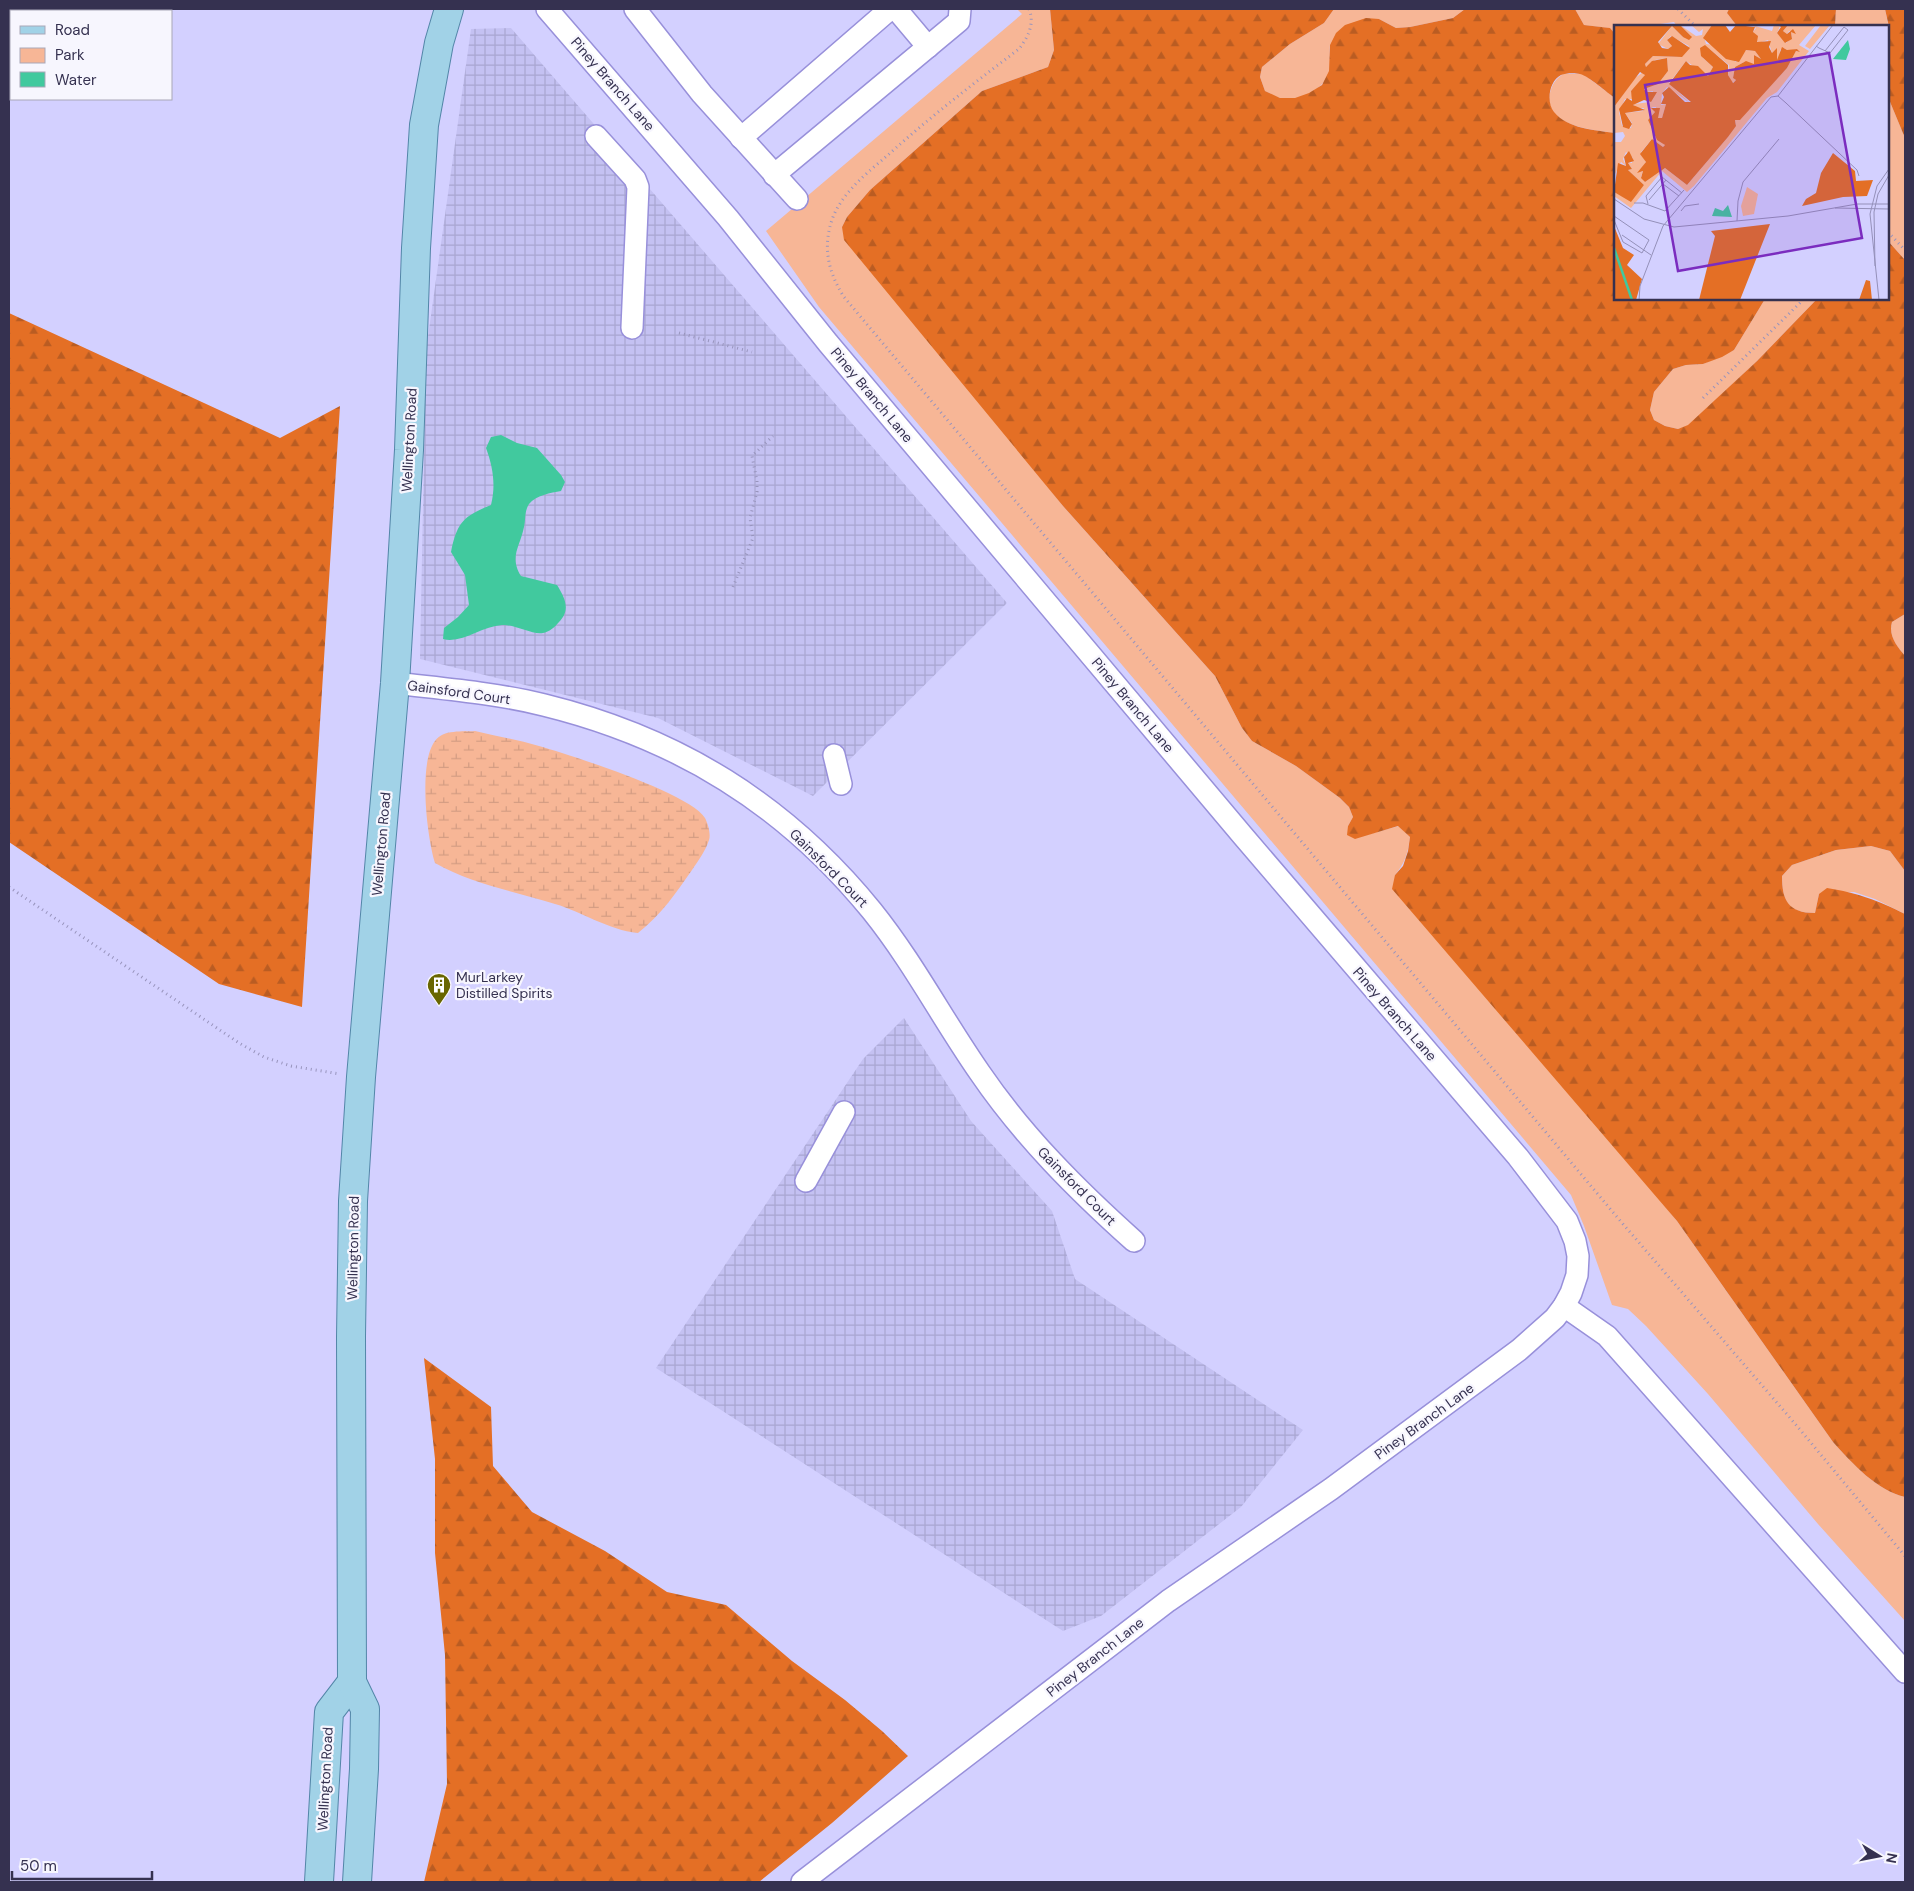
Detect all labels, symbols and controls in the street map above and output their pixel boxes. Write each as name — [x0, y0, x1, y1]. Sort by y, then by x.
legend — [10, 10, 172, 100]
text: Road — [55, 20, 90, 40]
inset map — [1614, 25, 1889, 300]
street label: Piney Branch Lane — [567, 33, 659, 135]
text: Park — [55, 45, 85, 65]
text: Water — [55, 70, 97, 90]
street label: Piney Branch Lane — [827, 344, 917, 446]
street label: Wellington Road — [397, 387, 421, 493]
street label: Piney Branch Lane — [1088, 654, 1178, 756]
street label: Gainsford Court — [406, 676, 512, 708]
street label: Wellington Road — [367, 791, 395, 897]
street label: Gainsford Court — [786, 825, 872, 911]
street label: Piney Branch Lane — [1349, 963, 1441, 1065]
place label: MurLarkey Distilled Spirits — [456, 968, 553, 1002]
building icon: MurLarkey Distilled Spirits — [426, 972, 452, 1006]
street label: Gainsford Court — [1034, 1143, 1120, 1229]
street label: Wellington Road — [343, 1196, 363, 1300]
street label: Piney Branch Lane — [1371, 1379, 1477, 1463]
street label: Piney Branch Lane — [1043, 1613, 1147, 1701]
street label: Wellington Road — [313, 1726, 337, 1832]
north arrow — [1854, 1831, 1904, 1881]
scale bar — [12, 1848, 152, 1880]
text: N — [1882, 1852, 1902, 1865]
text: 50 m — [20, 1856, 57, 1876]

